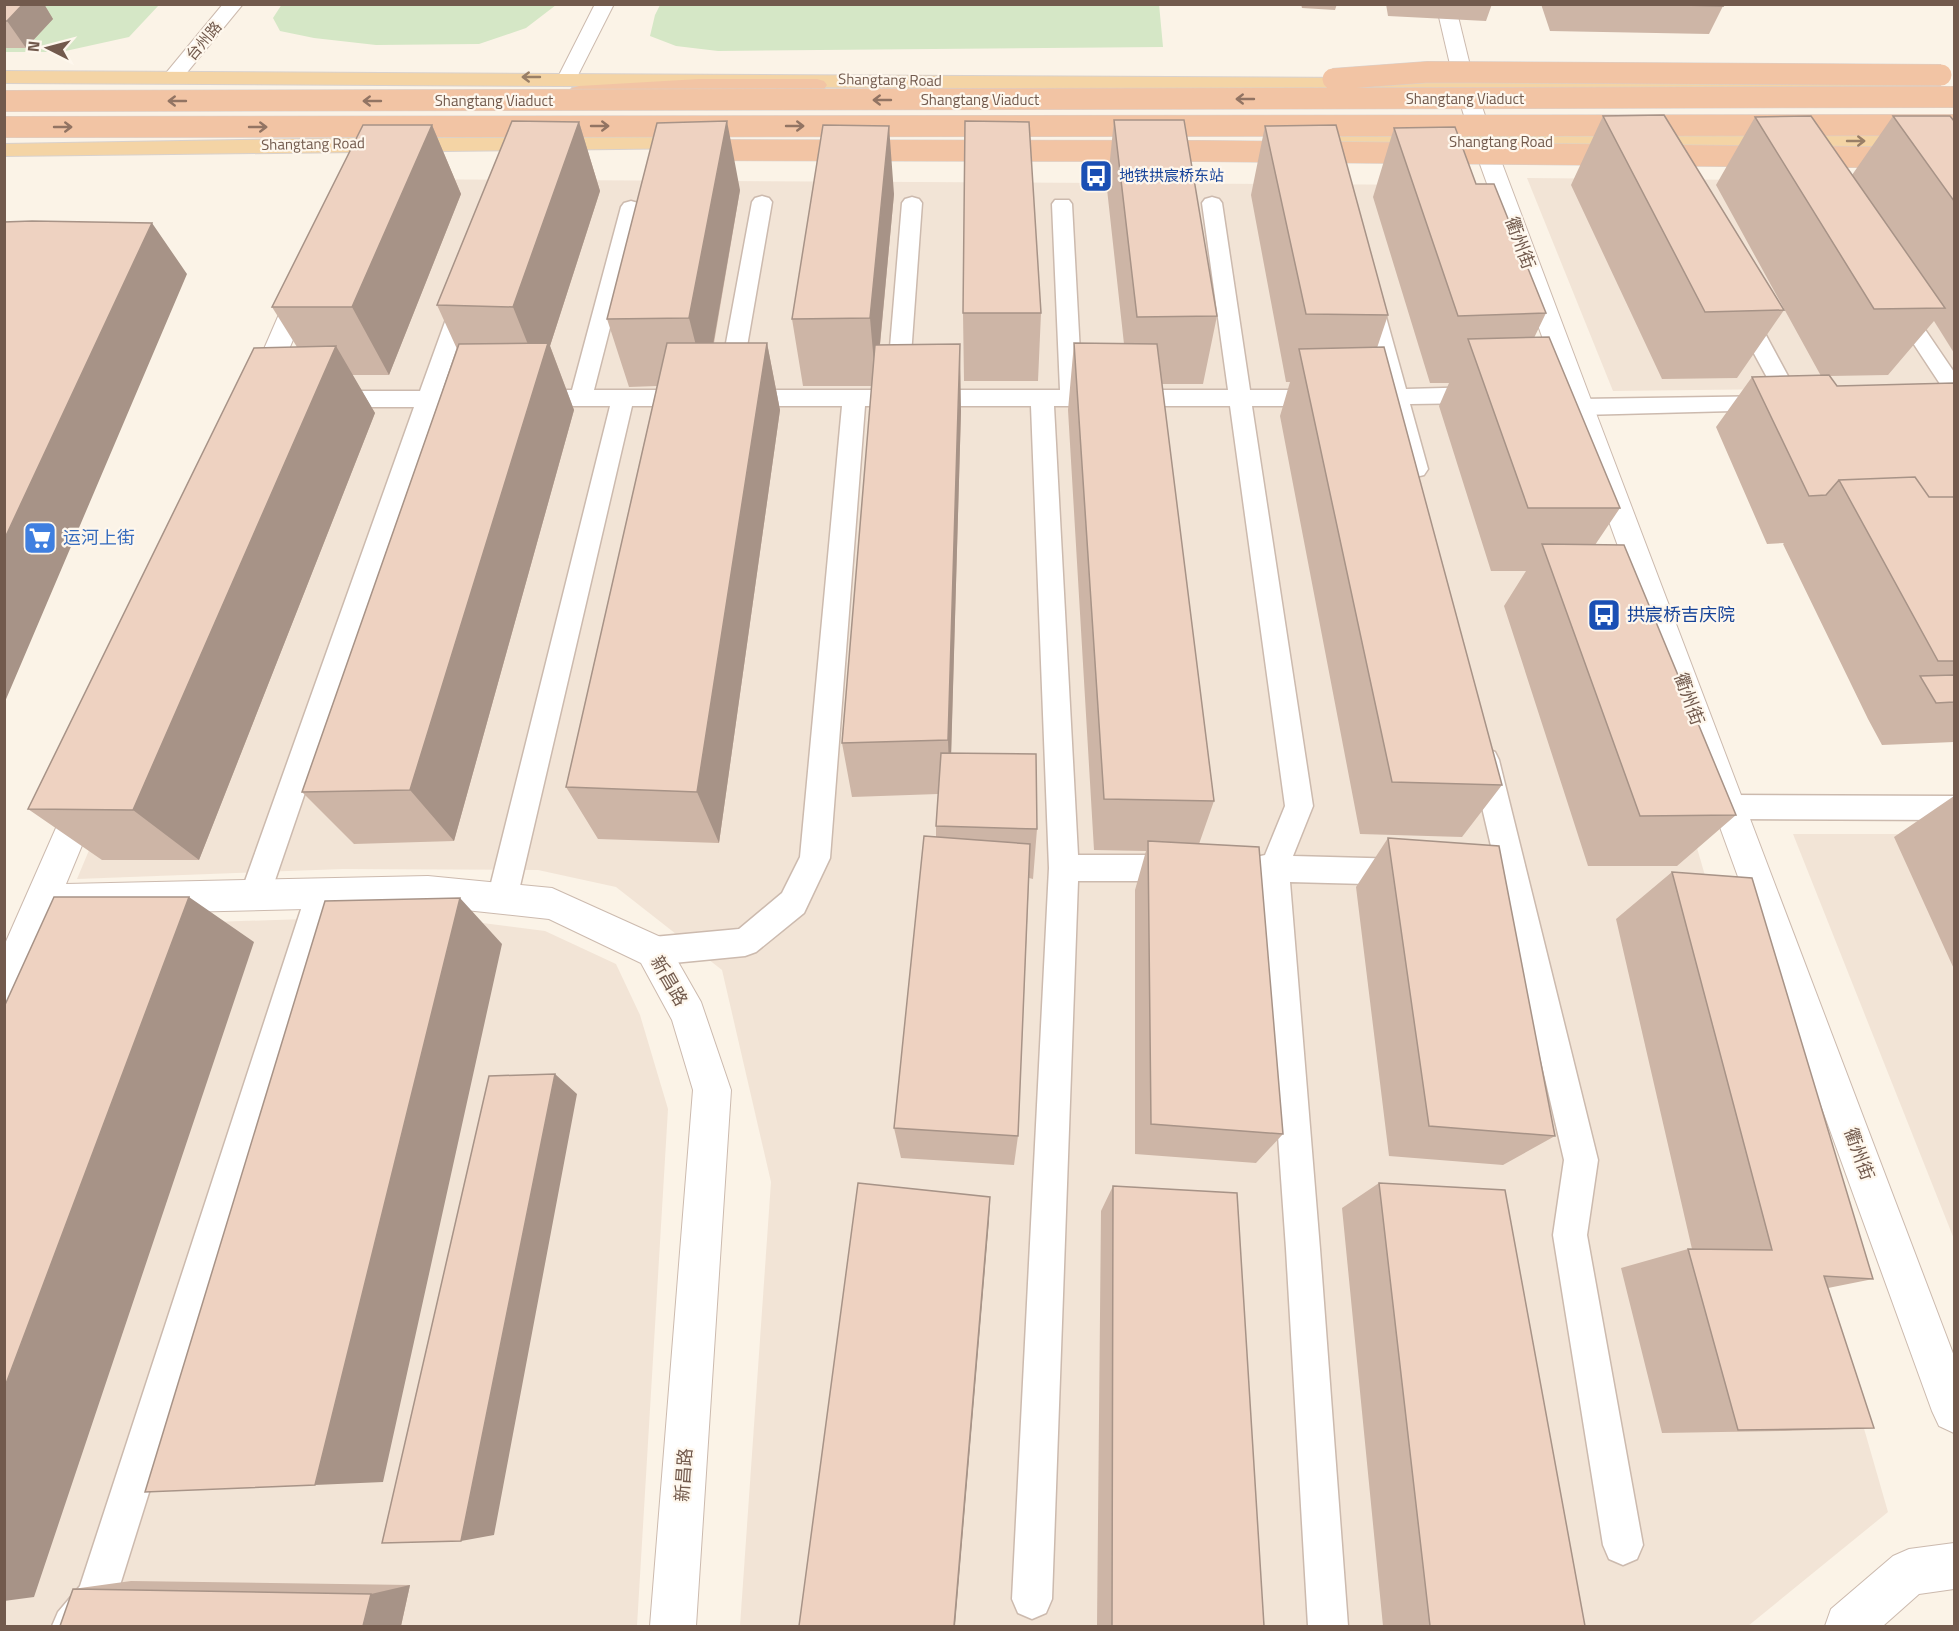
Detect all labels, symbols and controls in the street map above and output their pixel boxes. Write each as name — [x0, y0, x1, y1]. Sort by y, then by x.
street label: 台州路 — [180, 16, 227, 65]
north arrow — [18, 18, 78, 78]
text: N — [21, 40, 46, 53]
street label: Shangtang Road — [838, 67, 942, 92]
one-way arrow — [522, 71, 542, 83]
street label: Shangtang Viaduct — [1406, 87, 1525, 110]
street label: Shangtang Viaduct — [921, 88, 1040, 111]
street label: Shangtang Viaduct — [435, 89, 554, 112]
one-way arrow — [1236, 93, 1256, 105]
one-way arrow — [873, 94, 893, 106]
one-way arrow — [168, 95, 188, 107]
one-way arrow — [363, 95, 383, 107]
one-way arrow — [589, 120, 609, 132]
one-way arrow — [784, 120, 804, 132]
one-way arrow — [52, 121, 72, 133]
one-way arrow — [247, 121, 267, 133]
street label: Shangtang Road — [1449, 130, 1553, 153]
street label: Shangtang Road — [261, 131, 365, 156]
one-way arrow — [1846, 135, 1866, 147]
bus stop icon: 地铁拱宸桥东站 — [1078, 158, 1114, 194]
place label: 地铁拱宸桥东站 — [1119, 164, 1224, 187]
street label: 衢州街 — [1499, 213, 1542, 273]
supermarket icon: 运河上街 — [22, 520, 58, 556]
place label: 运河上街 — [63, 524, 135, 551]
bus stop icon: 拱宸桥吉庆院 — [1586, 597, 1622, 633]
place label: 拱宸桥吉庆院 — [1627, 601, 1735, 628]
street label: 衢州街 — [1668, 669, 1711, 729]
street label: 新昌路 — [644, 951, 695, 1011]
street label: 衢州街 — [1838, 1124, 1881, 1184]
street label: 新昌路 — [668, 1447, 699, 1503]

